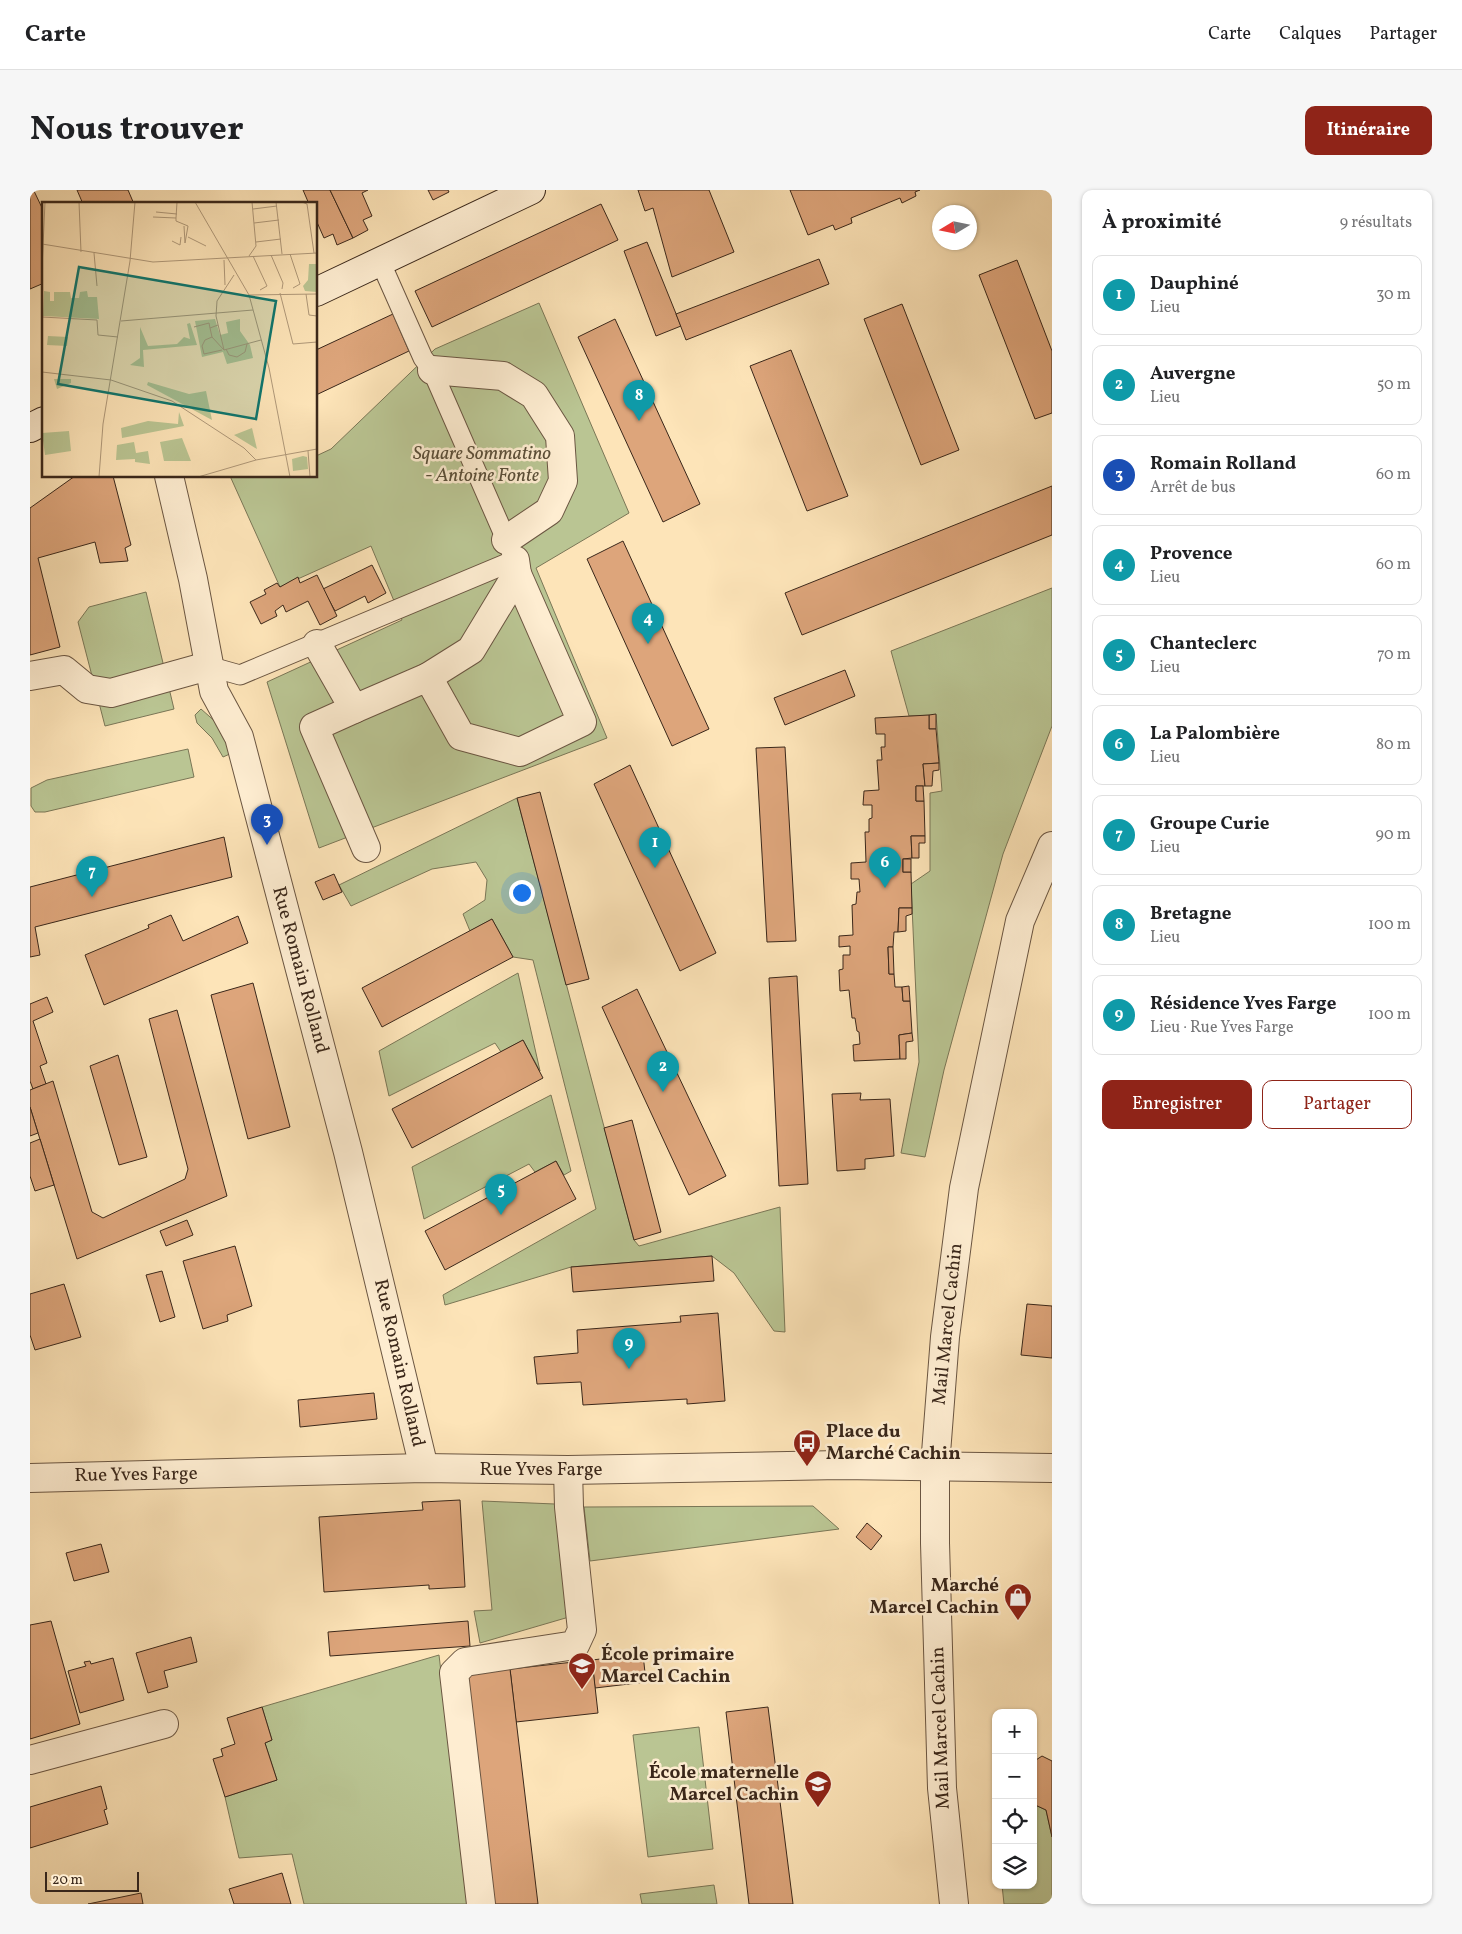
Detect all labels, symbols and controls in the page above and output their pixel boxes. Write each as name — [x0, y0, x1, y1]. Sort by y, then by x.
text: Carte — [25, 18, 86, 52]
text: Carte — [1208, 22, 1251, 47]
text: Calques — [1279, 22, 1341, 47]
text: Partager — [1369, 22, 1437, 47]
text: Nous trouver — [30, 106, 244, 154]
button: Itinéraire — [1305, 106, 1432, 155]
inset map — [42, 202, 318, 478]
north arrow — [932, 205, 977, 250]
text: À proximité — [1102, 208, 1221, 237]
text: 9 résultats — [1340, 212, 1412, 234]
text: Dauphiné — [1150, 271, 1239, 297]
text: 1 — [1116, 284, 1122, 306]
text: 30 m — [1376, 284, 1411, 306]
text: Lieu — [1150, 297, 1180, 319]
text: Auvergne — [1150, 361, 1235, 387]
text: 2 — [1115, 374, 1123, 396]
text: 50 m — [1377, 374, 1411, 396]
pin: 8 — [623, 380, 655, 421]
text: Lieu — [1150, 387, 1180, 409]
park label: Square Sommatino - Antoine Fonte — [413, 441, 551, 489]
text: Romain Rolland — [1150, 451, 1296, 477]
text: 3 — [1115, 464, 1123, 486]
text: 60 m — [1376, 464, 1411, 486]
text: Arrêt de bus — [1150, 477, 1236, 499]
text: Provence — [1150, 541, 1233, 567]
text: 4 — [1114, 554, 1124, 576]
text: 60 m — [1376, 554, 1411, 576]
text: Lieu — [1150, 567, 1180, 589]
pin: 4 — [632, 603, 664, 644]
text: Chanteclerc — [1150, 631, 1257, 657]
text: 5 — [1115, 644, 1123, 666]
text: 70 m — [1377, 644, 1411, 666]
text: Lieu — [1150, 657, 1180, 679]
text: La Palombière — [1150, 721, 1280, 747]
text: 6 — [1115, 734, 1123, 756]
text: 80 m — [1376, 734, 1411, 756]
text: Lieu — [1150, 747, 1180, 769]
pin: 3 — [251, 804, 283, 845]
text: Groupe Curie — [1150, 811, 1270, 837]
text: 7 — [1115, 824, 1123, 846]
text: 90 m — [1375, 824, 1411, 846]
pin: 1 — [639, 827, 671, 868]
text: Lieu — [1150, 837, 1180, 859]
pin: 6 — [869, 847, 901, 888]
pin: 7 — [76, 856, 108, 897]
your location — [509, 880, 535, 906]
street label: Rue Romain Rolland — [265, 884, 335, 1056]
text: Bretagne — [1150, 901, 1231, 927]
text: 8 — [1115, 914, 1123, 936]
text: 100 m — [1368, 914, 1411, 936]
text: Lieu — [1150, 927, 1180, 949]
text: Résidence Yves Farge — [1150, 991, 1336, 1017]
text: 9 — [1115, 1004, 1123, 1026]
text: 100 m — [1368, 1004, 1411, 1026]
text: Lieu · Rue Yves Farge — [1150, 1017, 1294, 1039]
pin: 2 — [647, 1051, 679, 1092]
button: Enregistrer — [1102, 1080, 1252, 1129]
button: Partager — [1262, 1080, 1412, 1129]
pin: 5 — [485, 1174, 517, 1215]
street label: Mail Marcel Cachin — [927, 1242, 969, 1406]
street label: Rue Romain Rolland — [367, 1276, 431, 1450]
pin: 9 — [613, 1328, 645, 1369]
place label: Place du Marché Cachin — [826, 1419, 961, 1467]
bus stop icon: Place du Marché Cachin — [792, 1428, 822, 1467]
street label: Rue Yves Farge — [479, 1457, 603, 1483]
street label: Rue Yves Farge — [74, 1461, 198, 1489]
place label: Marché Marcel Cachin — [870, 1573, 999, 1621]
shop icon: Marché Marcel Cachin — [1003, 1582, 1033, 1621]
place label: École primaire Marcel Cachin — [601, 1642, 735, 1690]
street label: Mail Marcel Cachin — [925, 1646, 957, 1810]
school or university icon: École primaire Marcel Cachin — [567, 1651, 597, 1690]
map controls — [992, 1709, 1037, 1889]
button: + — [992, 1709, 1037, 1754]
button: − — [992, 1754, 1037, 1799]
place label: École maternelle Marcel Cachin — [649, 1760, 799, 1808]
school or university icon: École maternelle Marcel Cachin — [803, 1769, 833, 1808]
button: locate — [992, 1799, 1037, 1844]
button: layers — [992, 1844, 1037, 1889]
scale bar — [45, 1869, 139, 1892]
text: 20 m — [52, 1871, 83, 1890]

